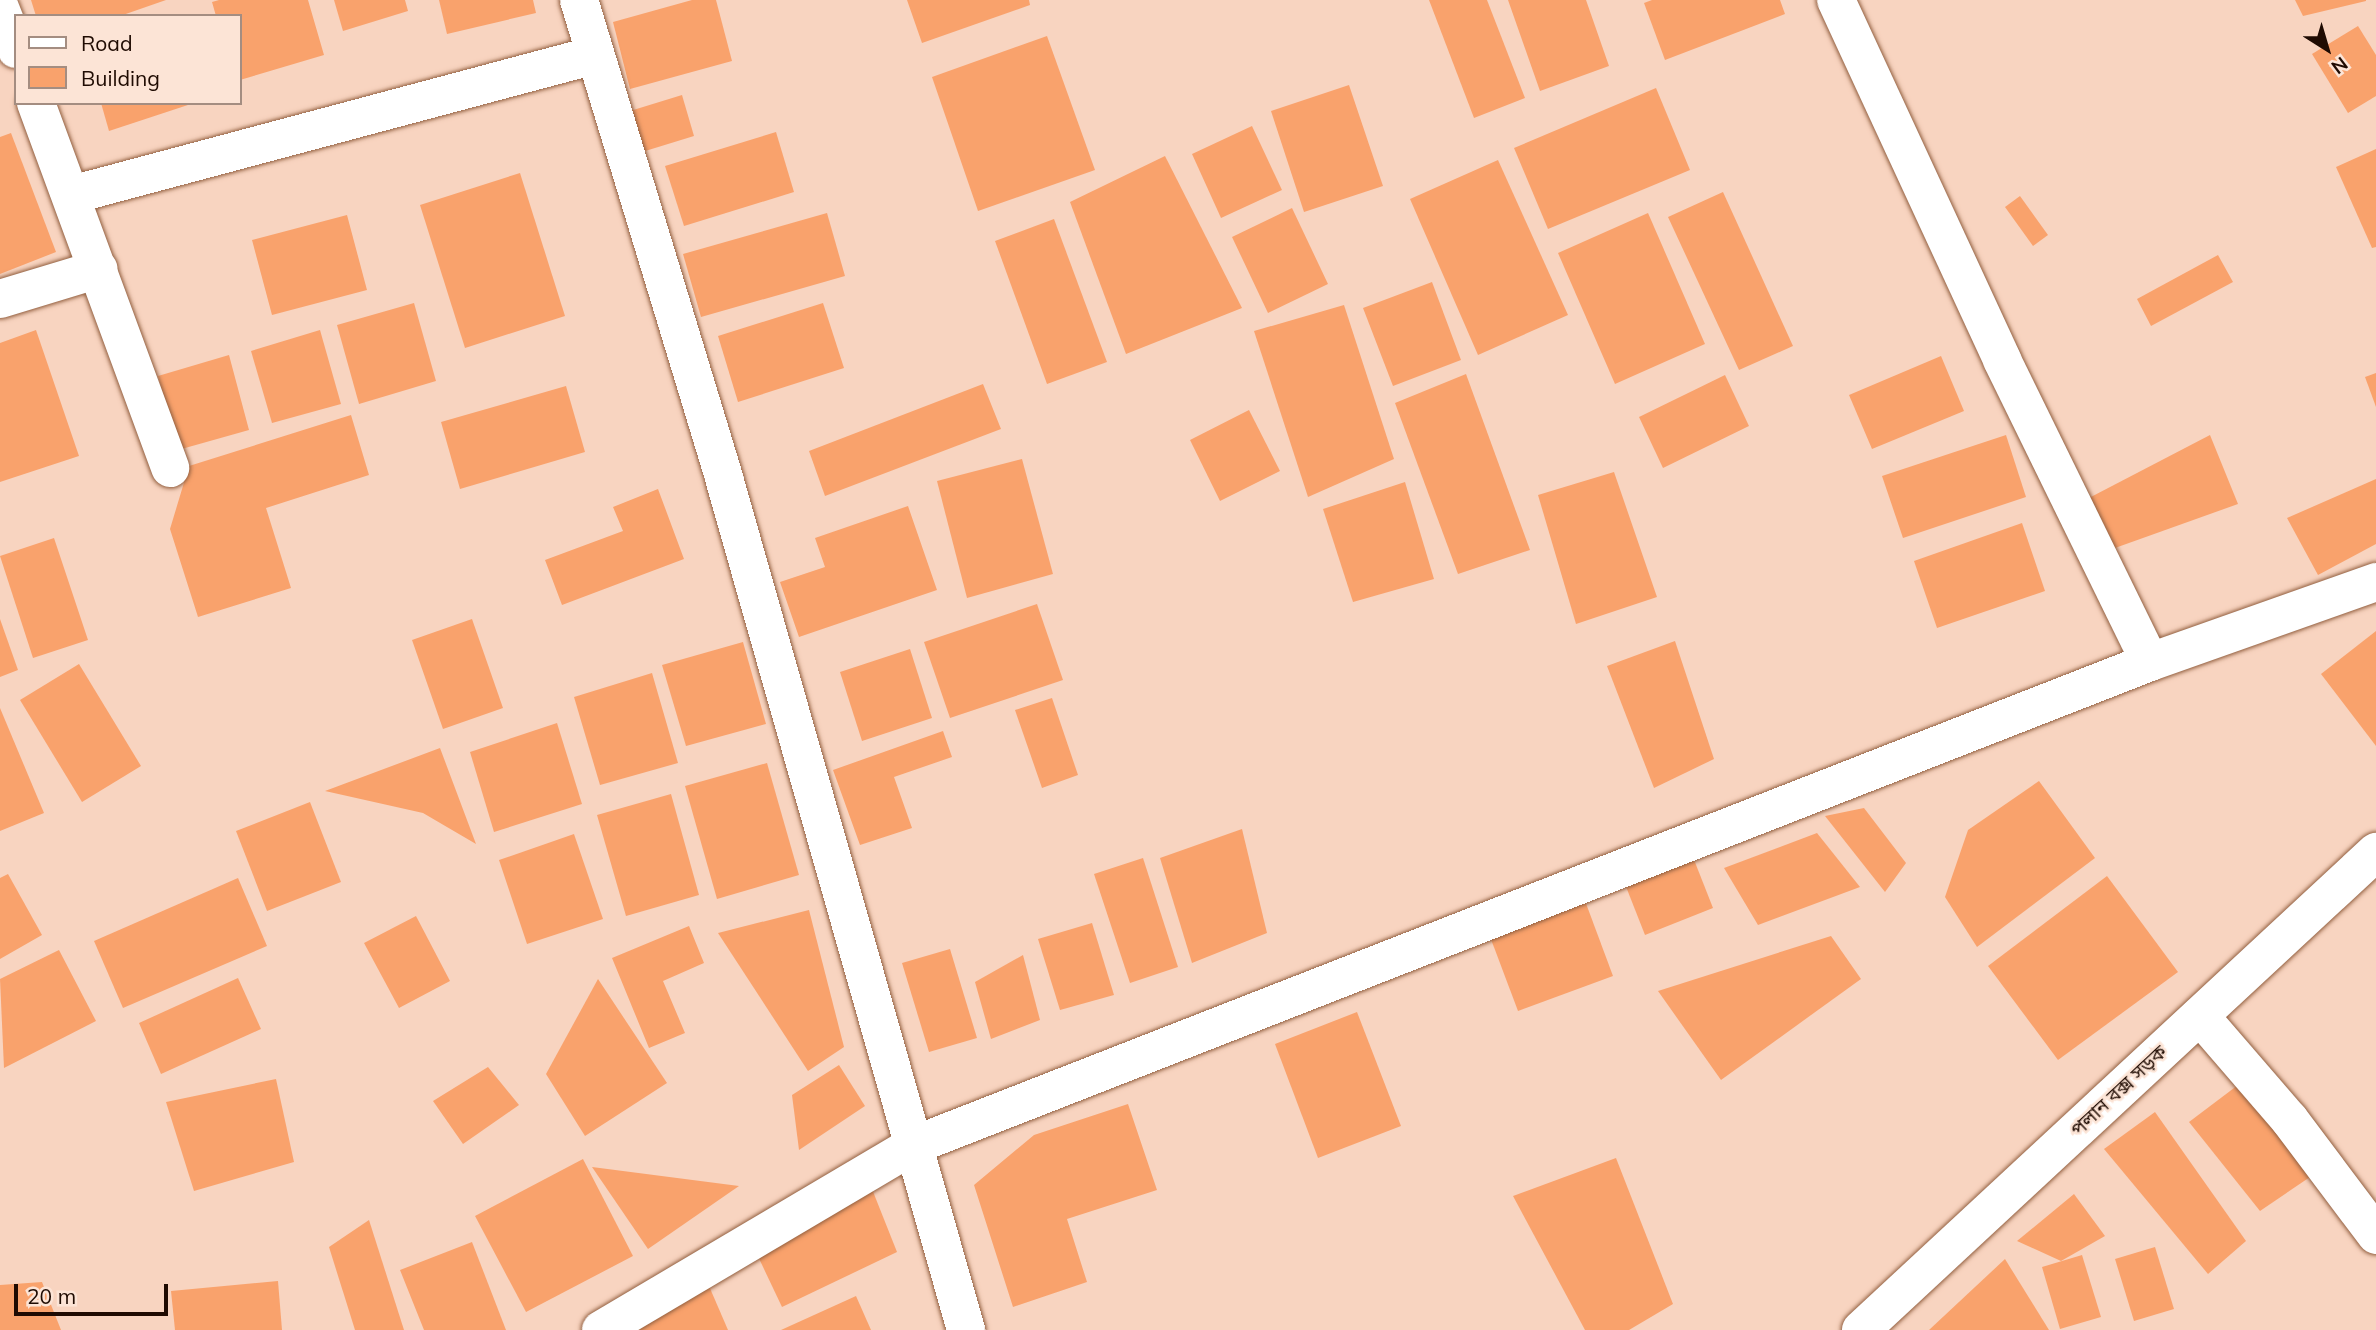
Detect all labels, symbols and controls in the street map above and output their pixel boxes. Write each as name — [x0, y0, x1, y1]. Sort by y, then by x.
legend — [14, 14, 242, 105]
north arrow — [2292, 14, 2362, 84]
text: Road — [81, 30, 132, 56]
text: N — [2327, 52, 2353, 80]
text: Building — [81, 65, 160, 91]
street label: পলান বক্স সড়ক — [2066, 1041, 2172, 1141]
scale bar — [18, 1270, 172, 1314]
text: 20 m — [27, 1283, 76, 1309]

